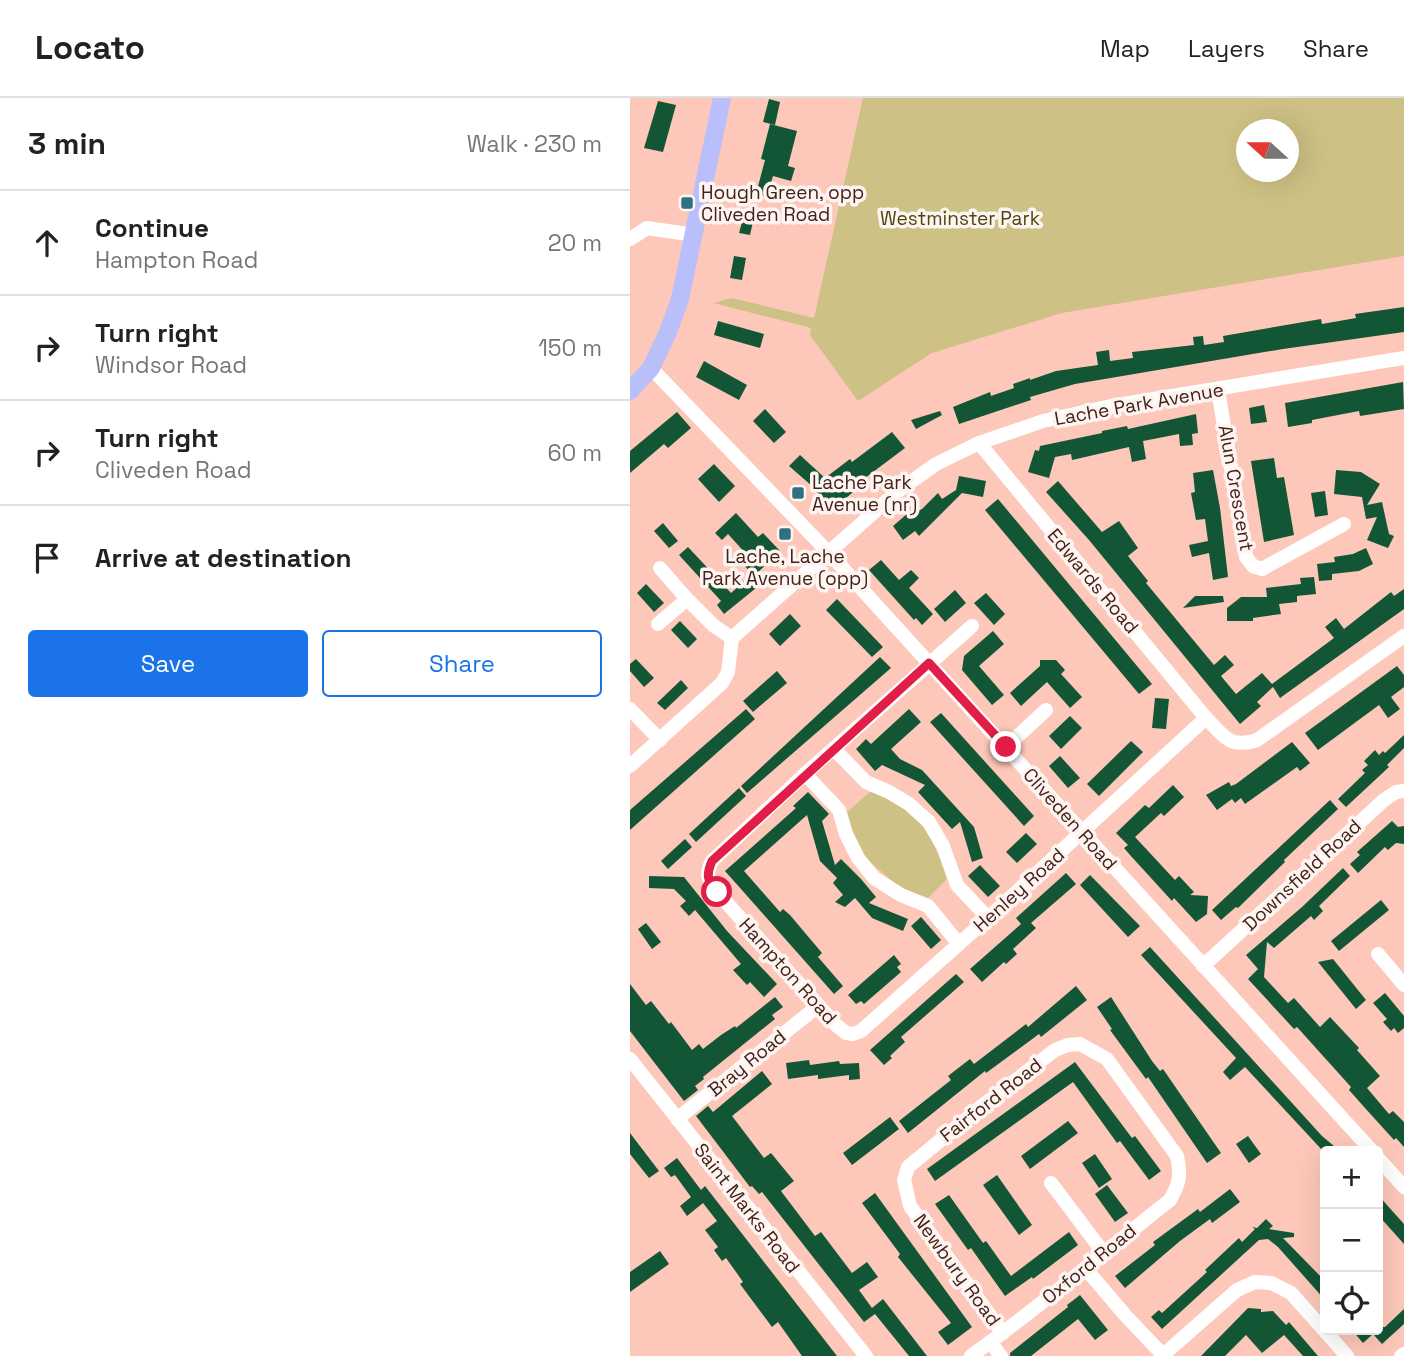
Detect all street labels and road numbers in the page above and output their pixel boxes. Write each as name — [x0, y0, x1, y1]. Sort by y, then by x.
street label: Lache Park Avenue — [1052, 377, 1226, 431]
street label: Alun Crescent — [1213, 423, 1259, 553]
street label: Edwards Road — [1042, 523, 1144, 639]
street label: Cliveden Road — [1017, 763, 1123, 875]
street label: Downsfield Road — [1237, 814, 1367, 936]
street label: Henley Road — [968, 842, 1070, 938]
street label: Hampton Road — [734, 913, 842, 1029]
street label: Bray Road — [703, 1024, 791, 1102]
street label: Fairford Road — [935, 1052, 1047, 1148]
street label: Saint Marks Road — [688, 1138, 806, 1278]
street label: Newbury Road — [908, 1209, 1006, 1331]
street label: Oxford Road — [1037, 1218, 1141, 1310]

